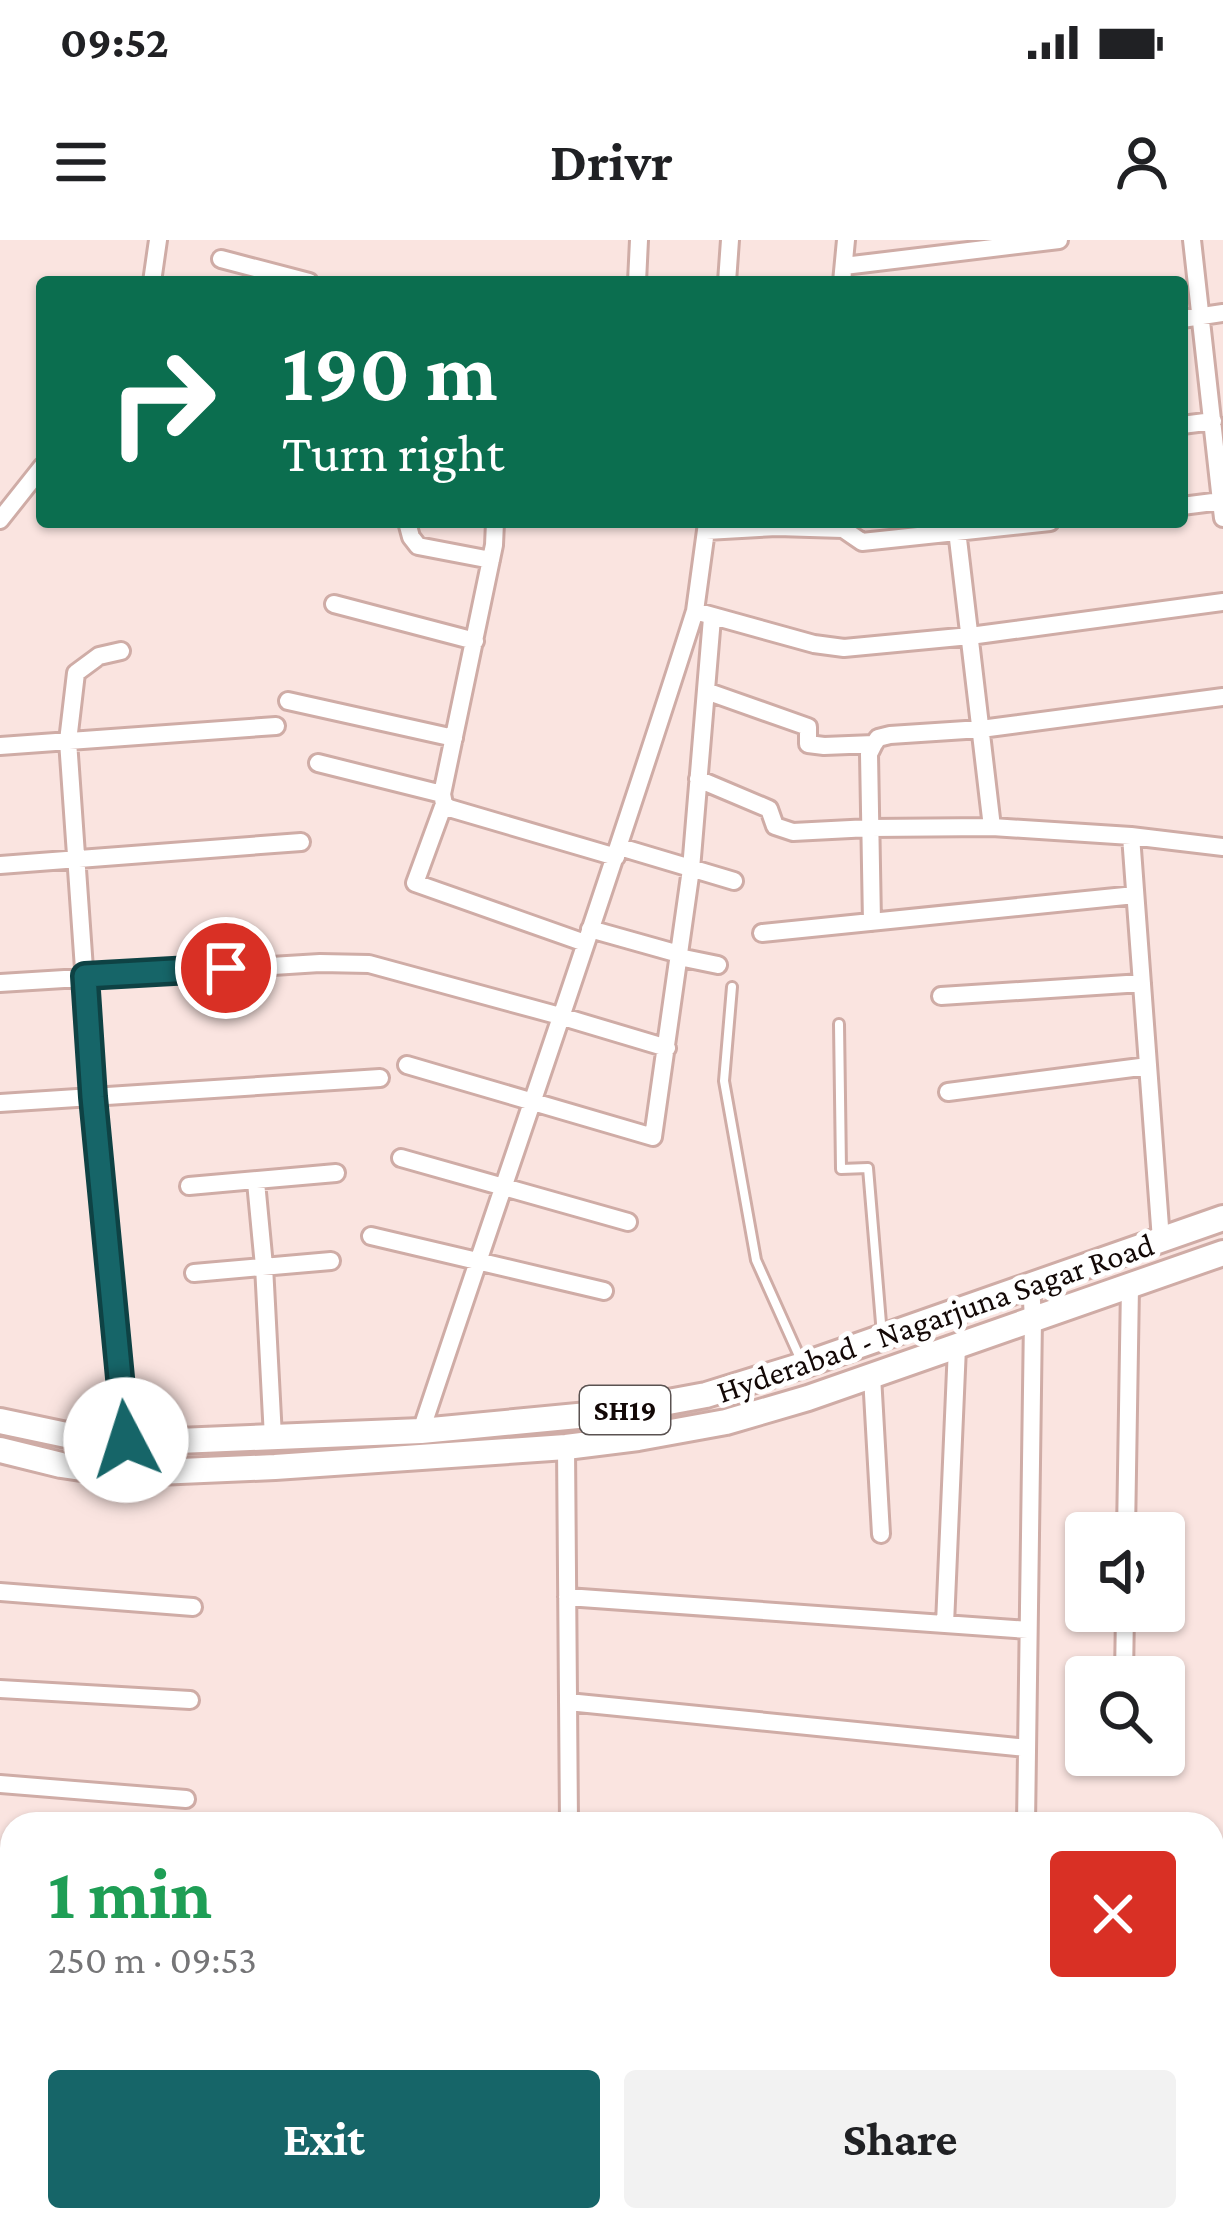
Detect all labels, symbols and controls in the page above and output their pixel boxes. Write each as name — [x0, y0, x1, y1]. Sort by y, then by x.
text: 09:52 — [60, 17, 169, 67]
icon: menu — [48, 129, 114, 195]
icon: person — [1109, 129, 1175, 195]
text: Drivr — [550, 132, 673, 192]
icon: right — [84, 324, 240, 480]
text: 190 m — [282, 325, 498, 418]
text: Turn right — [282, 423, 504, 483]
pin — [175, 917, 277, 1019]
icon: arrive — [193, 935, 259, 1001]
street label: Hyderabad - Nagarjuna Sagar Road — [712, 1225, 1159, 1410]
position arrow — [63, 1377, 189, 1503]
road number: SH19 — [580, 1386, 670, 1434]
map controls — [1065, 1512, 1185, 1776]
button: sound — [1065, 1512, 1185, 1632]
button: search — [1065, 1656, 1185, 1776]
button: close — [1050, 1851, 1176, 1977]
text: 1 min — [48, 1853, 212, 1933]
text: 250 m · 09:53 — [48, 1938, 257, 1981]
button: Exit — [48, 2070, 600, 2208]
button: Share — [624, 2070, 1176, 2208]

